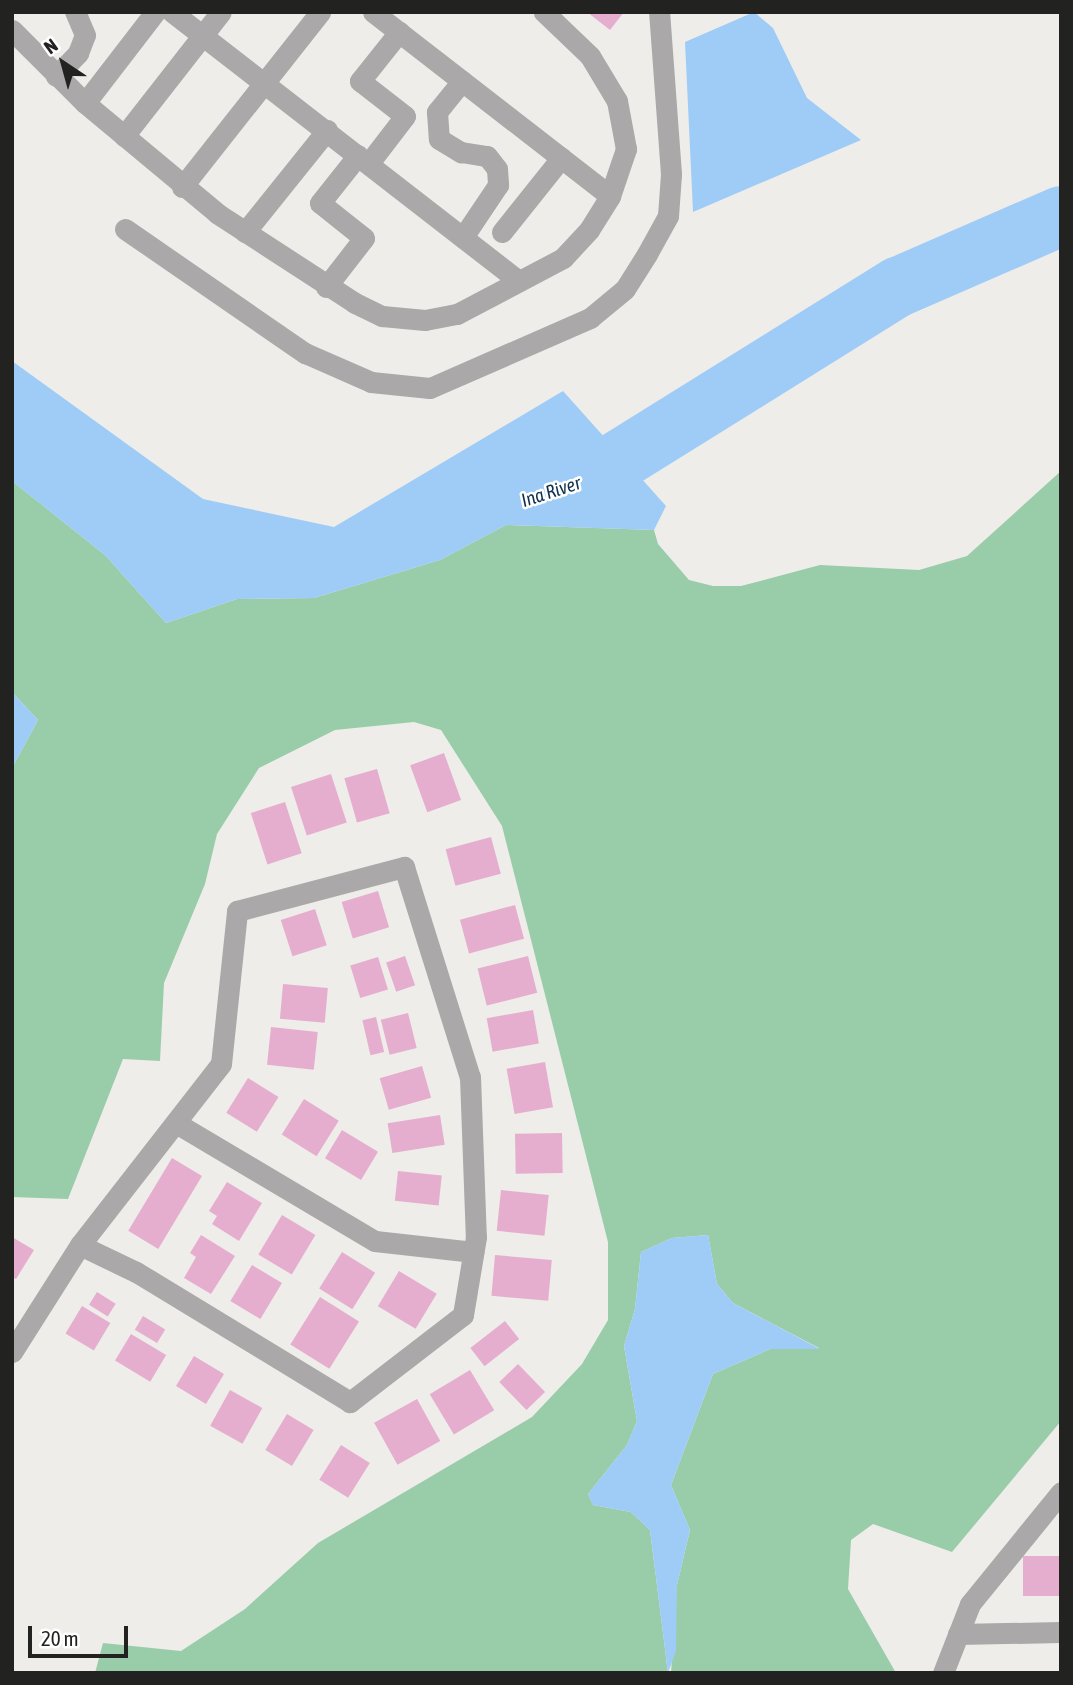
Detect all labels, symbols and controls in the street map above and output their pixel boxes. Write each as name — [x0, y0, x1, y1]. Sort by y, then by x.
north arrow — [28, 28, 98, 98]
text: N — [40, 34, 62, 58]
water label: Ina River — [518, 472, 584, 512]
scale bar — [32, 1612, 131, 1656]
text: 20 m — [41, 1626, 79, 1650]

